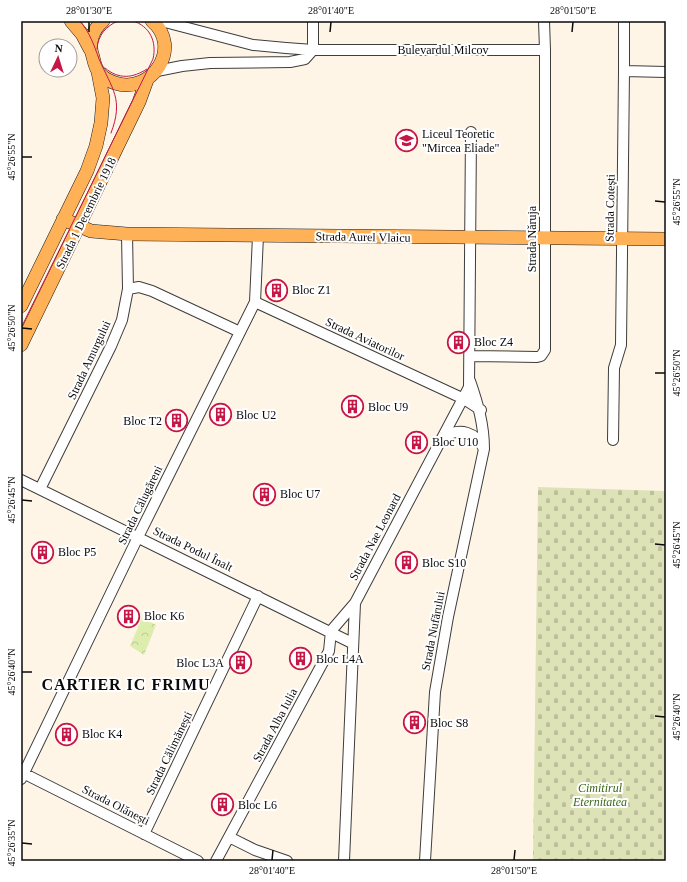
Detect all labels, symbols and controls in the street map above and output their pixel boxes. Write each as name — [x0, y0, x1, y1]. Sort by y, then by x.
text: 28°01'30"E — [66, 5, 112, 16]
text: 28°01'40"E — [308, 5, 354, 16]
text: 28°01'50"E — [550, 5, 596, 16]
north arrow — [38, 38, 78, 78]
text: N — [54, 42, 63, 54]
street label: Bulevardul Milcov — [398, 43, 488, 57]
place label: Liceul Teoretic "Mircea Eliade" — [422, 127, 500, 155]
school or university icon: Liceul Teoretic "Mircea Eliade" — [393, 128, 419, 154]
text: 45°26'55"N — [6, 133, 17, 181]
street label: Strada 1 Decembrie 1918 — [53, 155, 119, 271]
street label: Strada Cotești — [602, 173, 618, 242]
text: 45°26'55"N — [671, 178, 682, 226]
street label: Strada Năruja — [525, 205, 539, 272]
street label: Strada Aurel Vlaicu — [315, 229, 411, 245]
building icon: Bloc Z1 — [263, 277, 289, 303]
place label: Bloc Z1 — [292, 283, 331, 297]
text: 45°26'50"N — [6, 304, 17, 352]
street label: Strada Aviatorilor — [323, 315, 407, 363]
street label: Strada Amurgului — [65, 318, 114, 402]
building icon: Bloc Z4 — [446, 329, 472, 355]
place label: Bloc Z4 — [474, 335, 513, 349]
text: 45°26'50"N — [671, 349, 682, 397]
building icon: Bloc U9 — [339, 394, 365, 420]
place label: Bloc U9 — [368, 400, 408, 414]
building icon: Bloc U2 — [208, 402, 234, 428]
building icon: Bloc T2 — [164, 408, 190, 434]
place label: Bloc U2 — [236, 408, 276, 422]
place label: Bloc T2 — [123, 414, 162, 428]
building icon: Bloc U10 — [404, 429, 430, 455]
place label: Bloc U10 — [432, 435, 478, 449]
street label: Strada Călugăreni — [115, 463, 165, 547]
text: 45°26'45"N — [6, 476, 17, 524]
building icon: Bloc U7 — [252, 481, 278, 507]
place label: Bloc U7 — [280, 487, 320, 501]
street label: Strada Nae Leonard — [346, 491, 404, 583]
text: 45°26'45"N — [671, 521, 682, 569]
street label: Strada Podul Înalt — [151, 524, 236, 575]
building icon: Bloc P5 — [29, 539, 55, 565]
place label: Bloc P5 — [58, 545, 96, 559]
building icon: Bloc S10 — [394, 550, 420, 576]
place label: Bloc S10 — [422, 556, 466, 570]
street label: Strada Nufărului — [418, 590, 448, 672]
building icon: Bloc K6 — [115, 603, 141, 629]
place label: Bloc K6 — [144, 609, 184, 623]
building icon: Bloc L4A — [288, 646, 314, 672]
text: 45°26'40"N — [6, 648, 17, 696]
building icon: Bloc L3A — [227, 650, 253, 676]
place label: Bloc L4A — [316, 652, 364, 666]
place label: Bloc L3A — [176, 656, 224, 670]
district label: CARTIER IC FRIMU — [41, 676, 211, 693]
street label: Strada Alba Iulia — [250, 685, 301, 764]
text: 45°26'40"N — [671, 693, 682, 741]
street label: Strada Călimănești — [143, 708, 196, 797]
building icon: Bloc S8 — [402, 710, 428, 736]
place label: Bloc S8 — [430, 716, 468, 730]
building icon: Bloc K4 — [54, 721, 80, 747]
place label: Bloc K4 — [82, 727, 122, 741]
park label: Cimitirul Eternitatea — [572, 781, 627, 809]
street label: Strada Olănești — [80, 782, 153, 828]
building icon: Bloc L6 — [209, 792, 235, 818]
place label: Bloc L6 — [238, 798, 277, 812]
text: 45°26'35"N — [6, 819, 17, 867]
text: 28°01'40"E — [249, 865, 295, 876]
text: 28°01'50"E — [491, 865, 537, 876]

